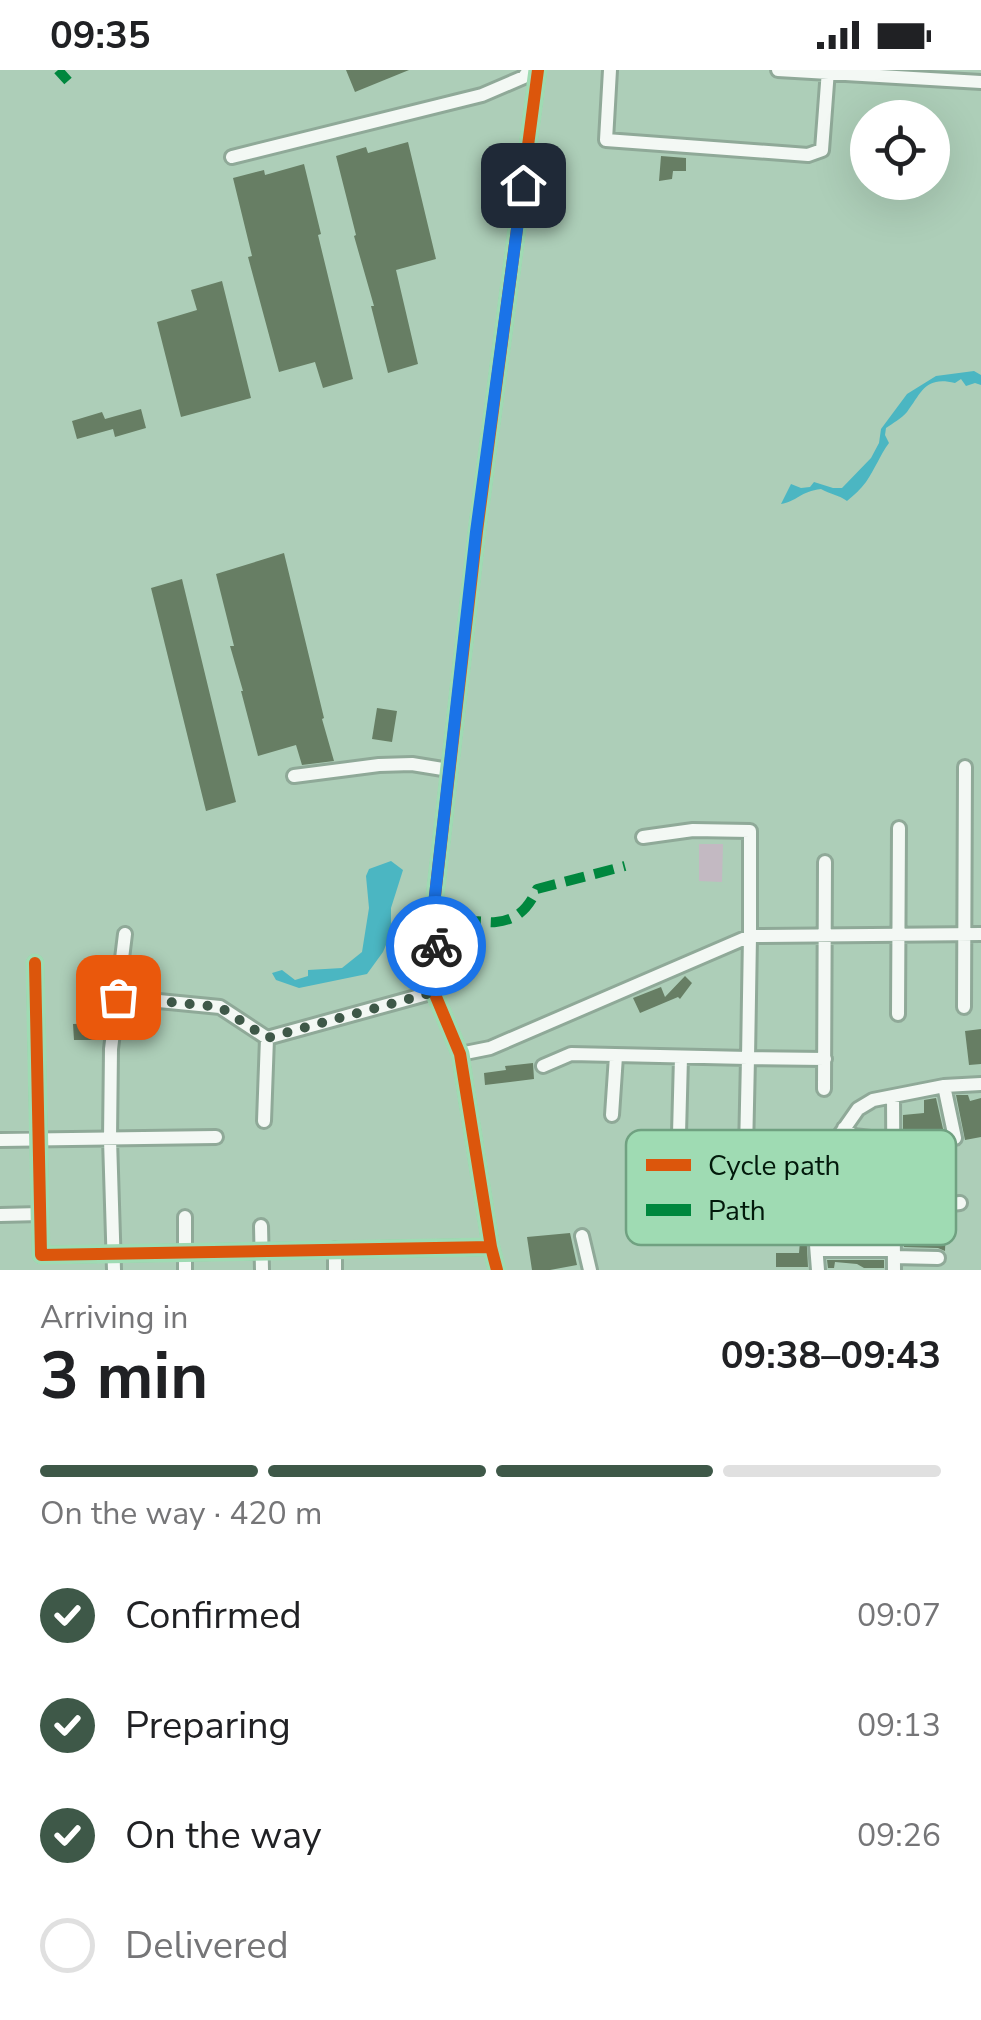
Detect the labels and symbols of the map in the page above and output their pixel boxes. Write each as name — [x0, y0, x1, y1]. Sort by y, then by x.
pin — [481, 143, 566, 228]
courier — [386, 896, 486, 996]
pin — [76, 955, 161, 1040]
legend — [626, 1130, 956, 1245]
text: Cycle path — [708, 1147, 840, 1185]
text: Path — [708, 1192, 766, 1230]

